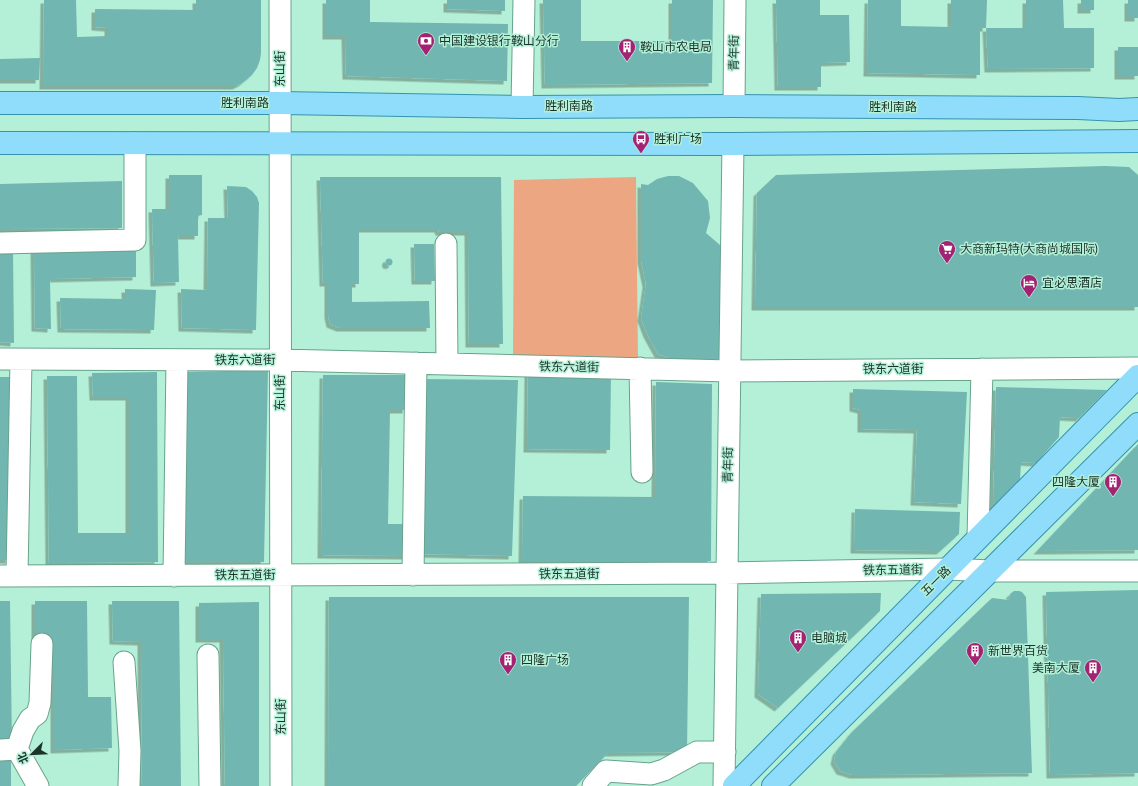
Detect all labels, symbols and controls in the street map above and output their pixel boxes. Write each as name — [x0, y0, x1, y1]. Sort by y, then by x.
bank icon: 中国建设银行鞍山分行 — [416, 31, 436, 56]
place label: 中国建设银行鞍山分行 — [439, 34, 559, 48]
street label: 青年街 — [727, 35, 741, 71]
building icon: 鞍山市农电局 — [617, 37, 637, 62]
place label: 鞍山市农电局 — [640, 40, 712, 54]
street label: 东山街 — [273, 51, 287, 87]
street label: 胜利南路 — [221, 96, 269, 110]
street label: 胜利南路 — [545, 99, 593, 113]
street label: 胜利南路 — [869, 100, 917, 114]
bus stop icon: 胜利广场 — [631, 129, 651, 154]
place label: 胜利广场 — [654, 132, 702, 146]
supermarket icon: 大商新玛特(大商尚城国际) — [937, 239, 957, 264]
place label: 大商新玛特(大商尚城国际) — [960, 242, 1098, 256]
hotel icon: 宜必思酒店 — [1019, 273, 1039, 298]
place label: 宜必思酒店 — [1042, 276, 1102, 290]
street label: 铁东六道街 — [215, 353, 275, 367]
street label: 铁东六道街 — [539, 359, 599, 375]
street label: 铁东六道街 — [863, 362, 923, 376]
street label: 东山街 — [273, 375, 287, 411]
street label: 青年街 — [721, 447, 735, 483]
building icon: 四隆大厦 — [1103, 472, 1123, 497]
place label: 四隆大厦 — [1052, 475, 1100, 489]
street label: 铁东五道街 — [863, 562, 923, 578]
street label: 五一路 — [918, 563, 954, 599]
street label: 铁东五道街 — [539, 567, 599, 581]
street label: 铁东五道街 — [215, 568, 275, 582]
building icon: 电脑城 — [788, 628, 808, 653]
place label: 电脑城 — [811, 631, 847, 645]
building icon: 新世界百货 — [965, 641, 985, 666]
place label: 新世界百货 — [988, 644, 1048, 658]
building icon: 四隆广场 — [498, 650, 518, 675]
place label: 四隆广场 — [521, 653, 569, 667]
building icon: 美南大厦 — [1083, 658, 1103, 683]
place label: 美南大厦 — [1032, 661, 1080, 675]
street label: 东山街 — [274, 699, 288, 735]
north arrow — [12, 734, 52, 774]
text: 北 — [15, 751, 31, 766]

